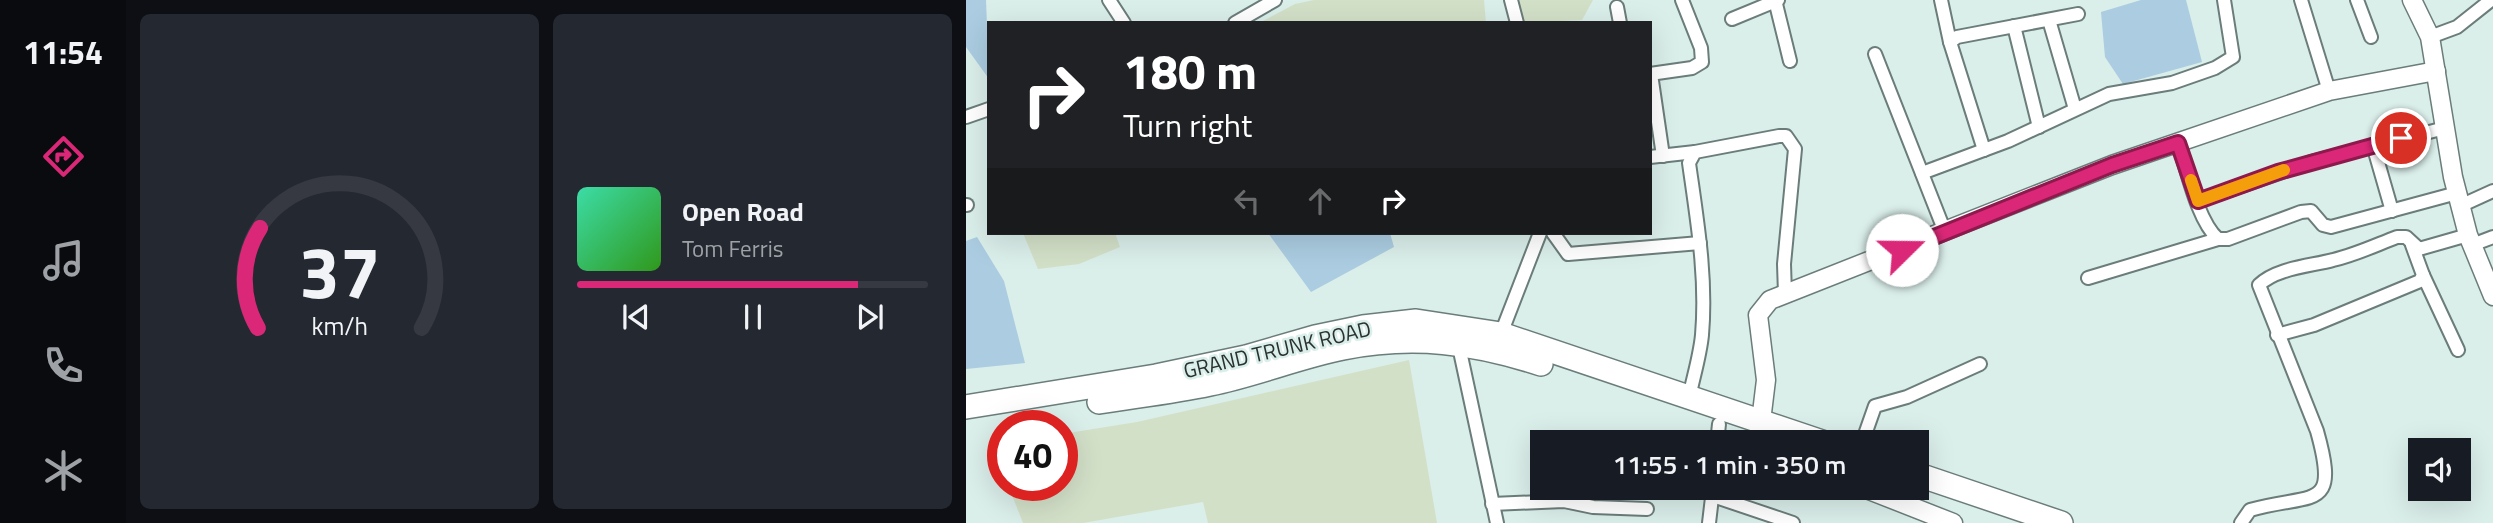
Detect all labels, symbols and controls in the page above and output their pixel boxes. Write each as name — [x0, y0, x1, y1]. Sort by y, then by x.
text: 11:54 — [23, 28, 103, 76]
text: 180 m — [1123, 33, 1257, 108]
icon: right — [1008, 49, 1099, 140]
text: Turn right — [1123, 101, 1252, 149]
pin — [2371, 108, 2431, 168]
icon: arrive — [2382, 119, 2420, 157]
icon: directions — [39, 132, 88, 181]
icon: left — [1228, 182, 1266, 220]
icon: ahead — [1301, 182, 1339, 220]
icon: right — [1374, 182, 1412, 220]
text: Open Road — [682, 192, 804, 231]
position arrow — [1865, 213, 1939, 287]
text: 37 — [299, 216, 380, 326]
text: Tom Ferris — [682, 231, 783, 266]
icon: music — [39, 236, 88, 285]
icon: previous — [617, 298, 655, 336]
icon: pause — [734, 298, 772, 336]
icon: next — [851, 298, 889, 336]
text: km/h — [311, 306, 368, 344]
street label: GRAND TRUNK ROAD — [1180, 312, 1374, 386]
icon: phone — [39, 341, 88, 390]
speed limit sign: 40 — [987, 410, 1078, 501]
map controls — [2408, 438, 2471, 501]
button: sound — [2408, 438, 2471, 501]
text: 11:55 · 1 min · 350 m — [1613, 445, 1846, 484]
icon: climate — [39, 446, 88, 495]

